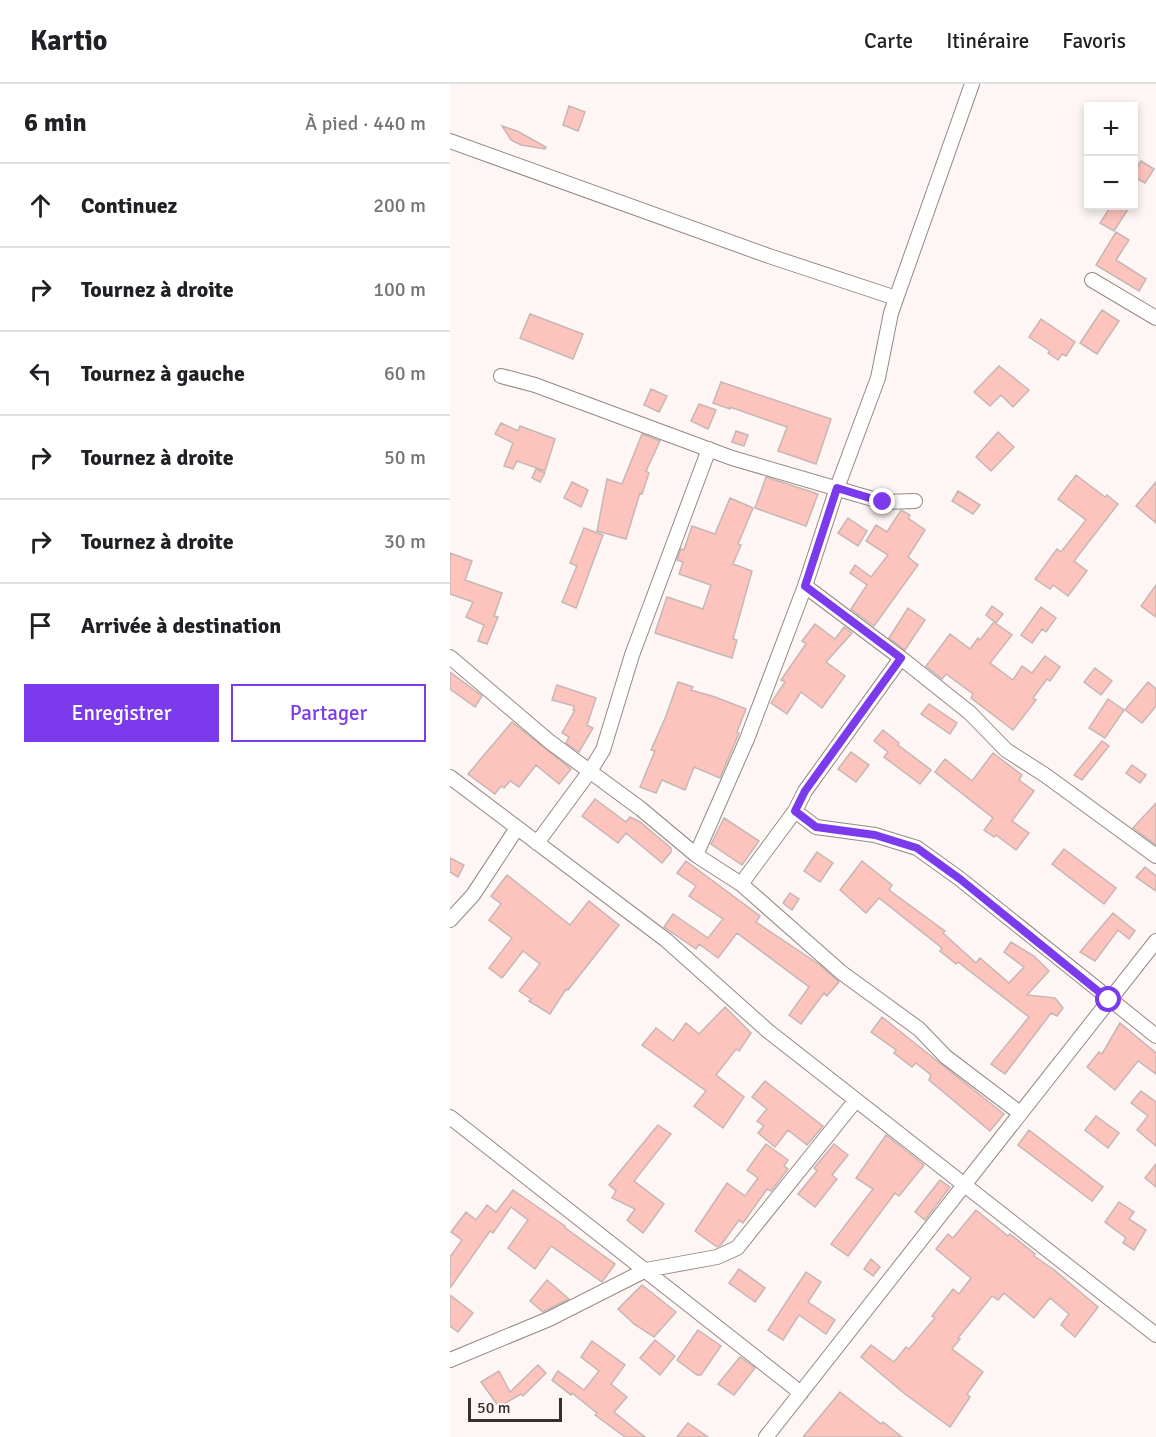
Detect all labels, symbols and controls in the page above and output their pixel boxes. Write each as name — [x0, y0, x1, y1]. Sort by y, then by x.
text: Kartio — [30, 24, 107, 58]
text: Carte — [864, 28, 913, 54]
text: Itinéraire — [946, 28, 1029, 54]
text: Favoris — [1062, 28, 1126, 54]
map controls — [1084, 102, 1138, 210]
button: + — [1084, 102, 1138, 156]
text: 6 min — [24, 107, 87, 139]
text: À pied · 440 m — [305, 111, 426, 136]
button: − — [1084, 156, 1138, 210]
icon: ahead — [24, 189, 57, 222]
text: Continuez — [81, 192, 177, 219]
text: 200 m — [373, 193, 426, 218]
icon: right — [24, 273, 57, 306]
text: Tournez à droite — [81, 276, 234, 303]
text: 100 m — [373, 277, 426, 302]
icon: left — [24, 357, 57, 390]
text: Tournez à gauche — [81, 360, 245, 387]
text: 60 m — [384, 361, 426, 386]
icon: right — [24, 441, 57, 474]
text: Tournez à droite — [81, 444, 234, 471]
text: 50 m — [384, 445, 426, 470]
route end — [869, 488, 895, 514]
icon: right — [24, 525, 57, 558]
text: Tournez à droite — [81, 528, 234, 555]
text: 30 m — [384, 529, 426, 554]
icon: arrive — [24, 609, 57, 642]
text: Arrivée à destination — [81, 612, 281, 639]
button: Enregistrer — [24, 684, 219, 742]
button: Partager — [231, 684, 426, 742]
route start — [1095, 986, 1121, 1012]
scale bar — [468, 1395, 562, 1422]
text: 50 m — [477, 1398, 511, 1418]

